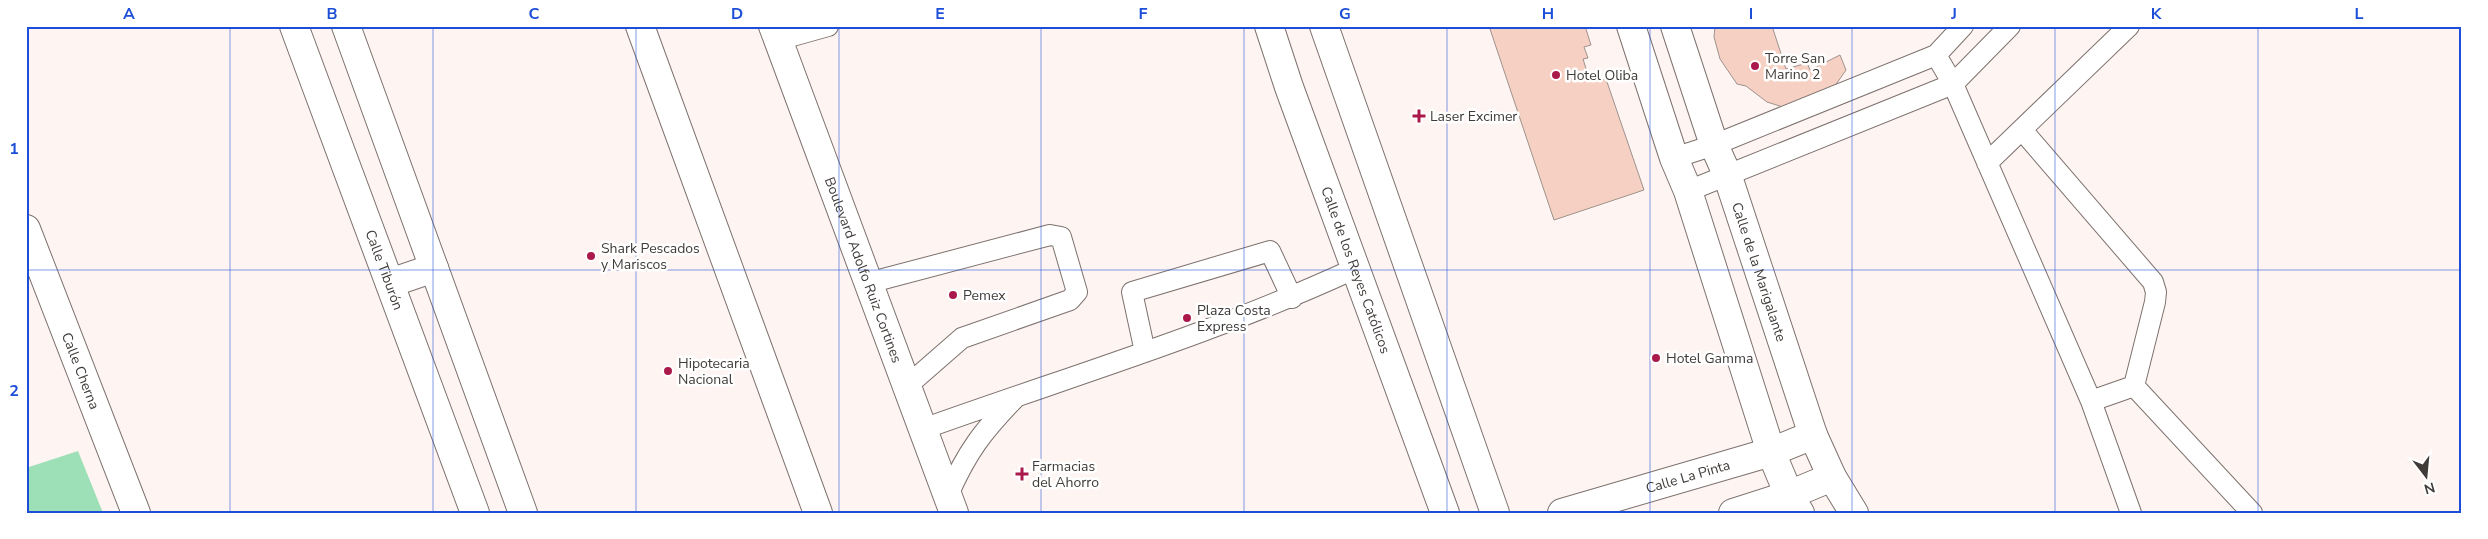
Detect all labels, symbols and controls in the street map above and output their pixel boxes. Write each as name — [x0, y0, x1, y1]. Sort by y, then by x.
text: A — [123, 3, 135, 25]
text: B — [326, 3, 338, 25]
text: C — [529, 3, 540, 25]
text: D — [731, 3, 743, 25]
text: E — [935, 3, 945, 25]
text: F — [1139, 3, 1148, 25]
text: G — [1339, 3, 1351, 25]
text: H — [1542, 3, 1554, 25]
text: I — [1749, 3, 1753, 25]
text: J — [1950, 3, 1957, 25]
text: K — [2151, 3, 2163, 25]
text: L — [2355, 3, 2364, 25]
place label: Torre San Marino 2 — [1765, 49, 1825, 84]
marker: Torre San Marino 2 — [1749, 60, 1761, 72]
place label: Hotel Oliba — [1566, 66, 1638, 85]
marker: Hotel Oliba — [1550, 69, 1562, 81]
place label: Laser Excimer — [1430, 107, 1517, 126]
marker: Laser Excimer — [1412, 109, 1426, 123]
text: 1 — [9, 138, 19, 160]
street label: Boulevard Adolfo Ruiz Cortines — [820, 174, 906, 366]
street label: Calle de los Reyes Católicos — [1316, 184, 1395, 356]
street label: Calle de la Marigalante — [1727, 200, 1791, 344]
street label: Calle Tiburón — [361, 227, 408, 313]
place label: Shark Pescados y Mariscos — [601, 239, 700, 274]
marker: Shark Pescados y Mariscos — [585, 250, 597, 262]
place label: Pemex — [963, 286, 1006, 305]
marker: Pemex — [947, 289, 959, 301]
place label: Plaza Costa Express — [1197, 301, 1271, 336]
marker: Plaza Costa Express — [1181, 312, 1193, 324]
street label: Calle Cherna — [57, 330, 104, 412]
place label: Hotel Gamma — [1666, 349, 1753, 368]
marker: Hotel Gamma — [1650, 352, 1662, 364]
place label: Hipotecaria Nacional — [678, 354, 750, 389]
marker: Hipotecaria Nacional — [662, 365, 674, 377]
text: 2 — [9, 380, 19, 402]
north arrow — [2400, 452, 2450, 502]
street label: Calle La Pinta — [1643, 455, 1732, 498]
place label: Farmacias del Ahorro — [1032, 457, 1099, 492]
marker: Farmacias del Ahorro — [1016, 468, 1028, 480]
text: N — [2422, 477, 2437, 499]

